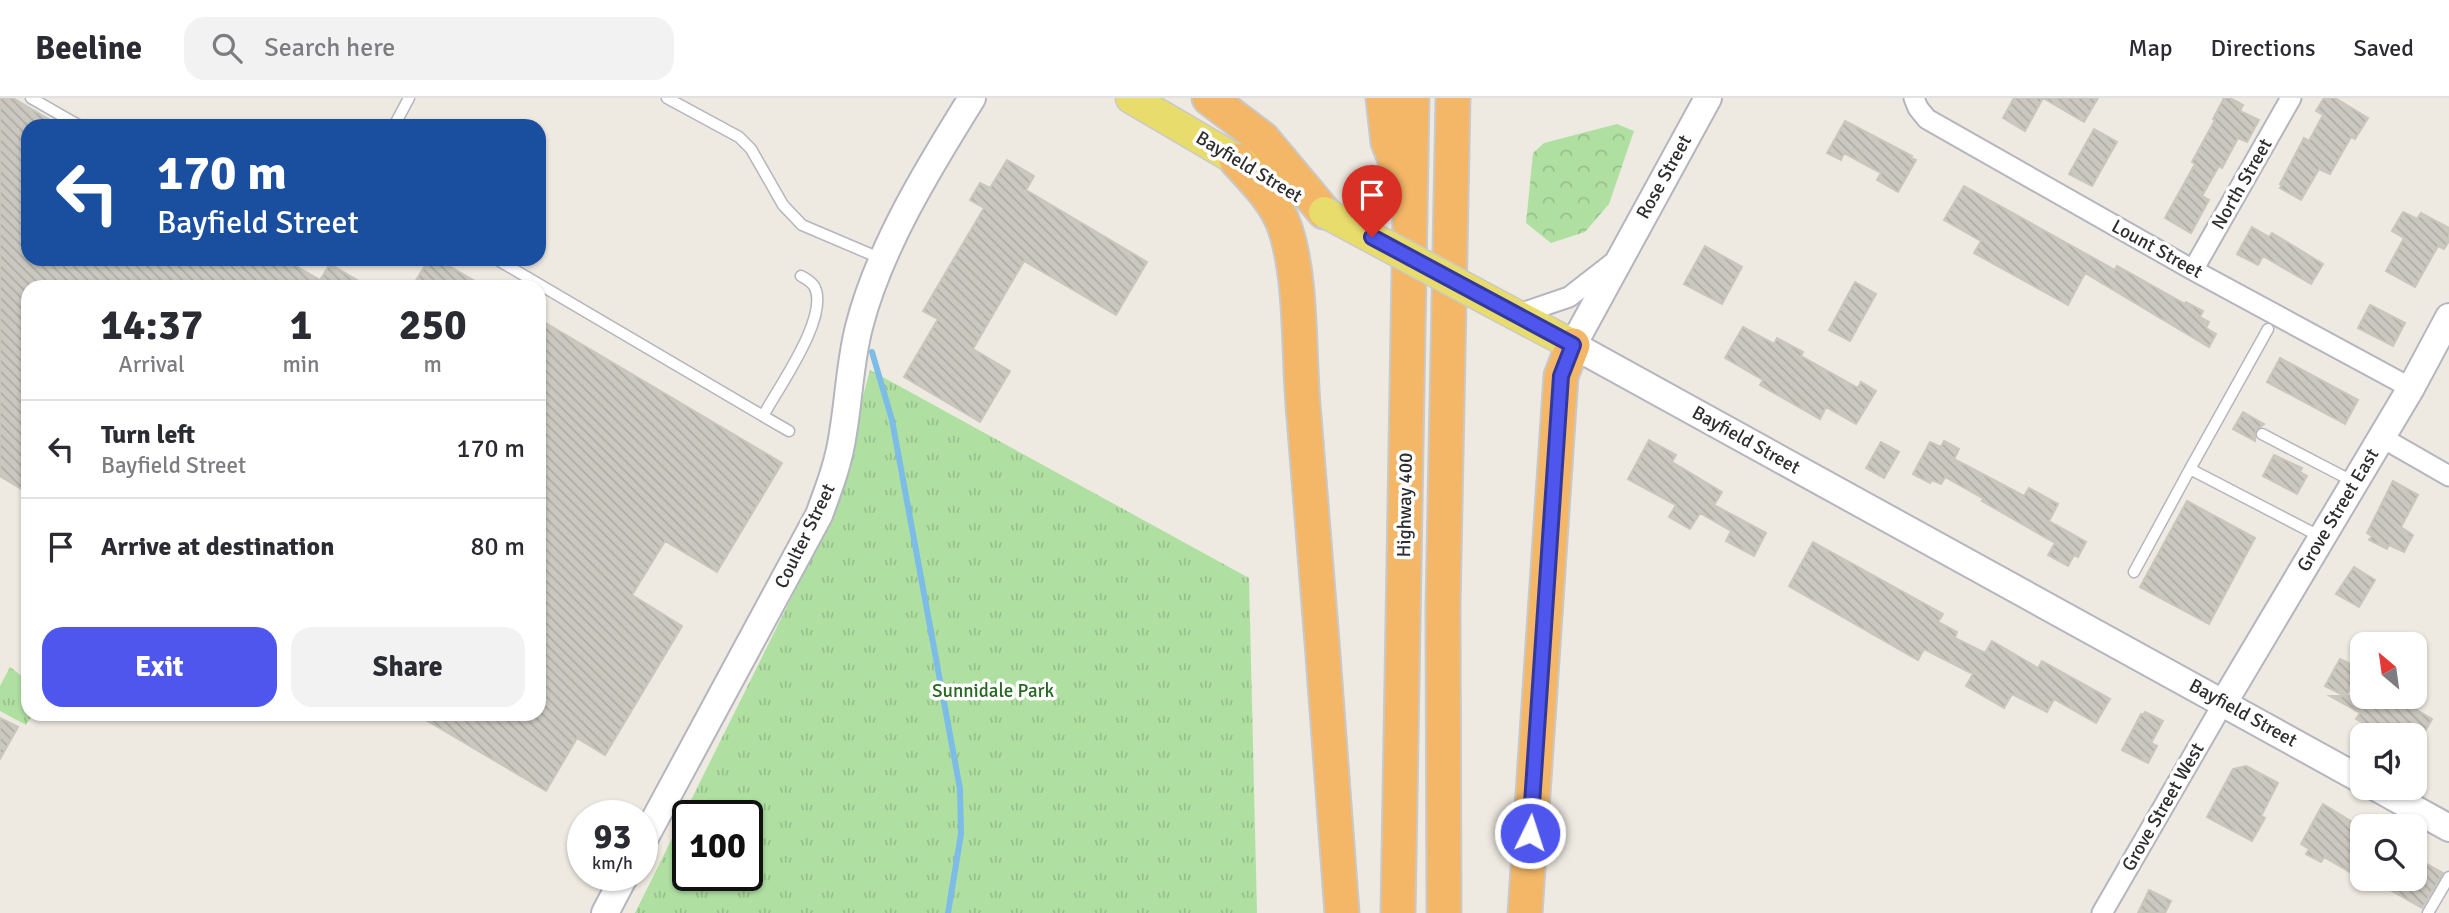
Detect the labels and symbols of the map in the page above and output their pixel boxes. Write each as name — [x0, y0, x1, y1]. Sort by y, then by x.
street label: Bayfield Street — [1191, 126, 1307, 208]
street label: Rose Street — [1631, 130, 1697, 223]
street label: North Street — [2206, 134, 2278, 234]
pin — [1342, 165, 1402, 237]
street label: Lount Street — [2107, 214, 2207, 284]
street label: Bayfield Street — [1688, 400, 1805, 480]
street label: Grove Street East — [2292, 444, 2384, 576]
street label: Highway 400 — [1392, 452, 1418, 558]
street label: Coulter Street — [769, 479, 841, 592]
north arrow — [2350, 632, 2427, 709]
street label: Bayfield Street — [2185, 673, 2302, 753]
park label: Sunnidale Park — [932, 679, 1055, 703]
street label: Grove Street West — [2117, 738, 2210, 875]
position arrow — [1493, 796, 1567, 870]
speed limit sign: 100 — [672, 800, 763, 891]

